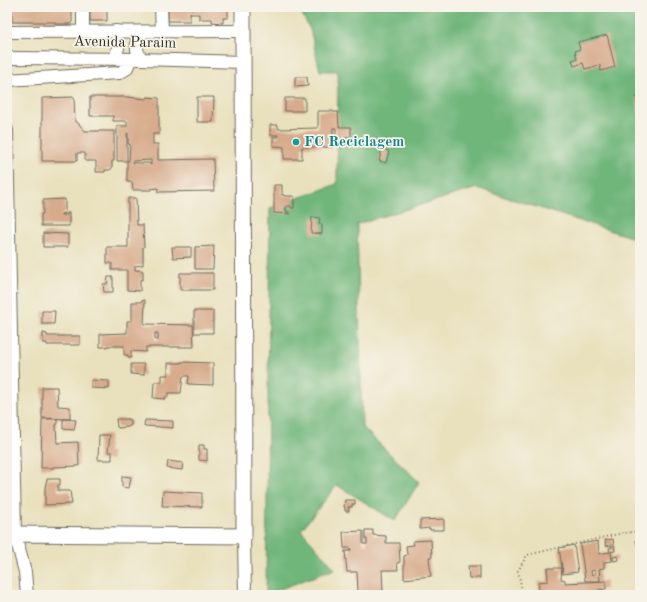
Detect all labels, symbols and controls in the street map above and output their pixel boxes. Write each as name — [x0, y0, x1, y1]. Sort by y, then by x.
street label: Avenida Paraim — [74, 35, 177, 51]
place label: FC Reciclagem — [304, 135, 404, 150]
marker: FC Reciclagem — [291, 137, 301, 147]

